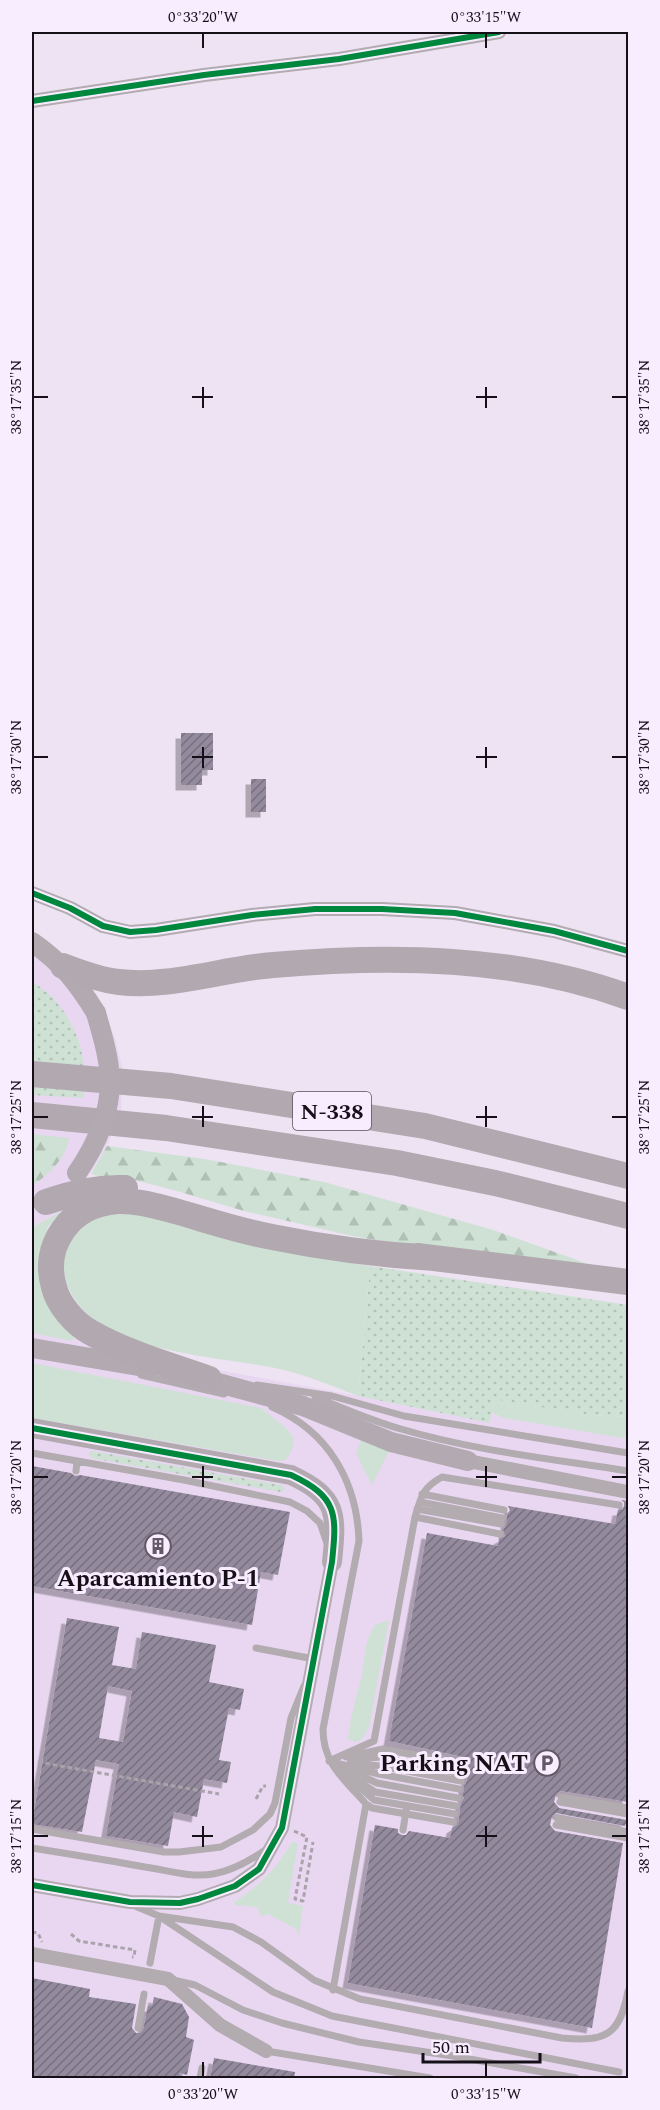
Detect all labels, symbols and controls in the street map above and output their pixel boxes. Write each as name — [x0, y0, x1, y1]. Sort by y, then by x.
text: 0°33'20"W — [168, 6, 238, 29]
text: 0°33'15"W — [451, 6, 521, 29]
text: 38°17'35"N — [5, 359, 28, 435]
text: 38°17'35"N — [633, 359, 656, 435]
text: 38°17'30"N — [5, 719, 28, 795]
text: 38°17'30"N — [633, 719, 656, 795]
text: 38°17'25"N — [5, 1079, 28, 1155]
text: 38°17'25"N — [633, 1079, 656, 1155]
road number: N-338 — [293, 1092, 371, 1130]
text: 38°17'20"N — [5, 1439, 28, 1515]
text: 38°17'20"N — [633, 1439, 656, 1515]
building icon: Aparcamiento P-1 — [143, 1531, 173, 1561]
place label: Aparcamiento P-1 — [57, 1561, 259, 1597]
place label: Parking NAT — [380, 1746, 528, 1782]
parking icon: Parking NAT — [532, 1748, 562, 1778]
text: 38°17'15"N — [5, 1798, 28, 1874]
text: 38°17'15"N — [633, 1798, 656, 1874]
scale bar — [423, 2026, 540, 2064]
text: 50 m — [432, 2034, 470, 2061]
text: 0°33'20"W — [168, 2083, 238, 2106]
text: 0°33'15"W — [451, 2083, 521, 2106]

